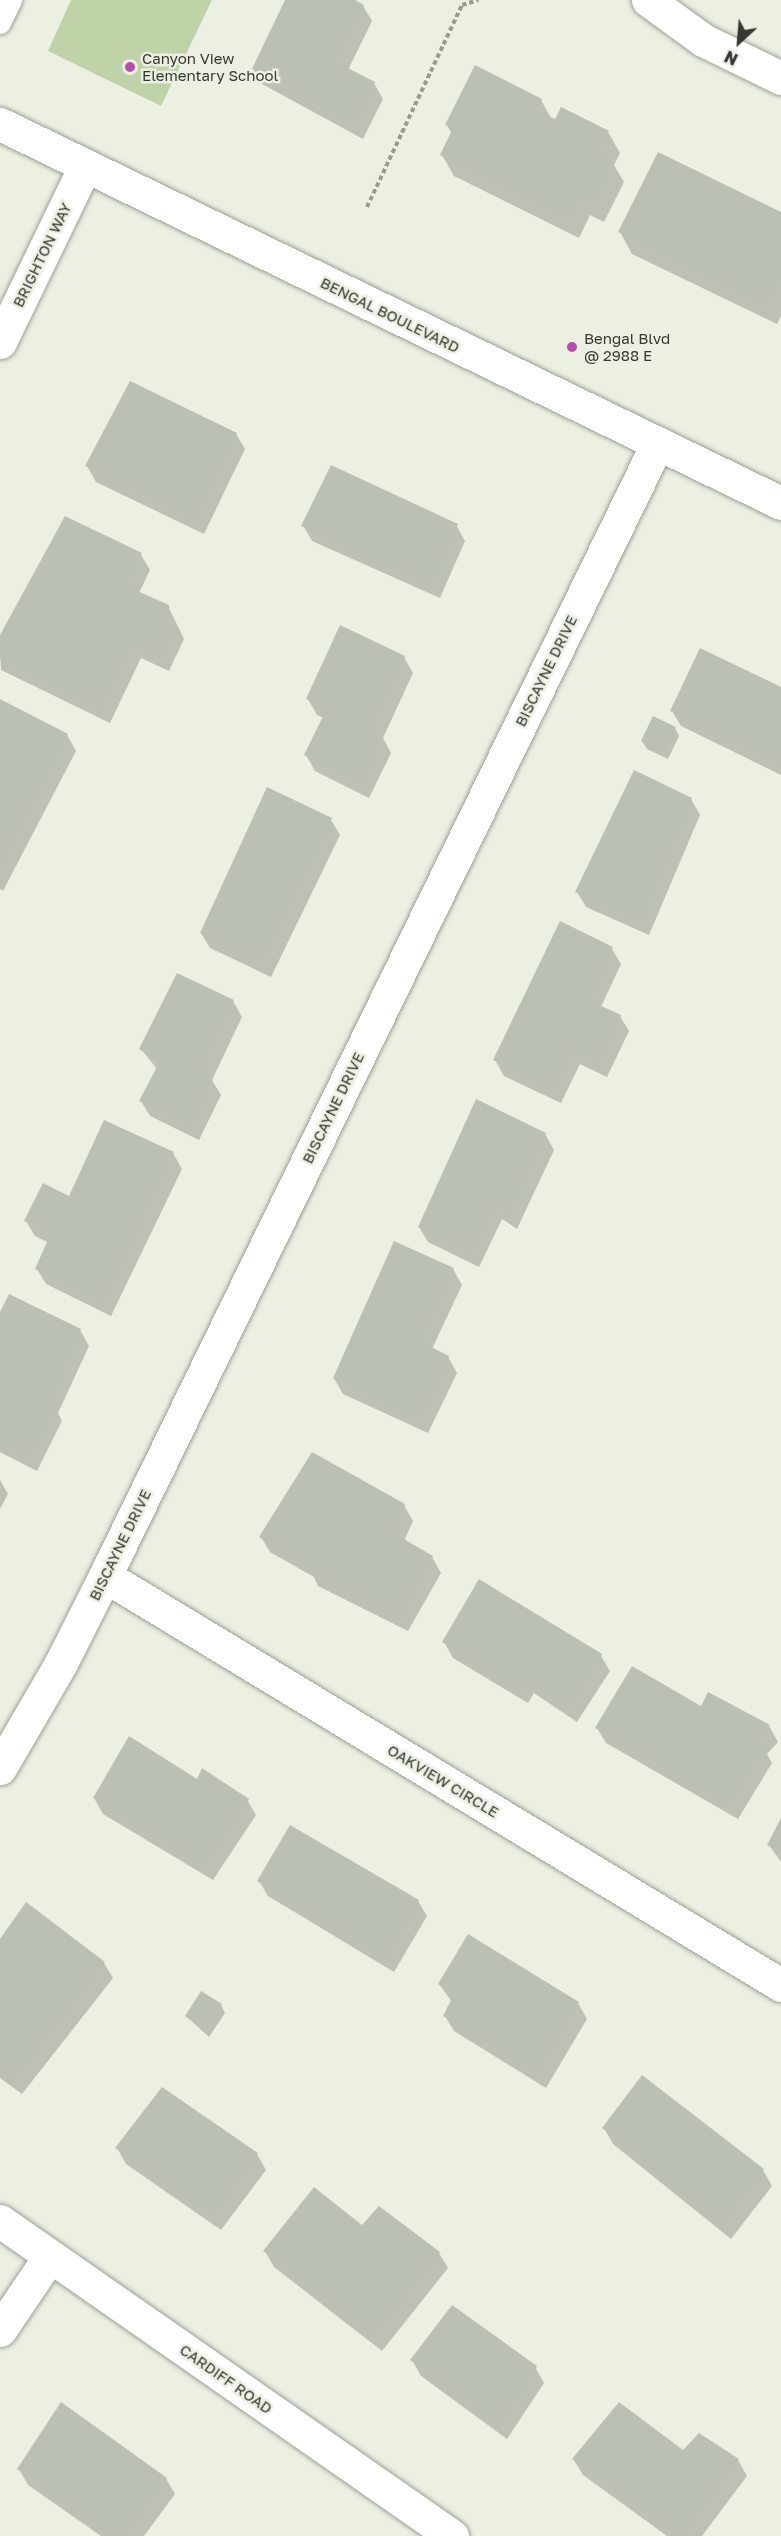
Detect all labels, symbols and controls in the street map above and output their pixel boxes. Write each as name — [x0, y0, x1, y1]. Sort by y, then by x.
north arrow — [709, 12, 769, 72]
text: N — [721, 47, 741, 70]
place label: Canyon View Elementary School — [142, 49, 278, 84]
marker: Canyon View Elementary School — [123, 60, 137, 74]
street label: BRIGHTON WAY — [9, 200, 75, 310]
street label: BENGAL BOULEVARD — [317, 273, 463, 357]
place label: Bengal Blvd @ 2988 E — [584, 329, 670, 364]
marker: Bengal Blvd @ 2988 E — [565, 340, 579, 354]
street label: BISCAYNE DRIVE — [511, 613, 581, 729]
street label: BISCAYNE DRIVE — [298, 1050, 368, 1166]
street label: BISCAYNE DRIVE — [85, 1487, 155, 1603]
street label: OAKVIEW CIRCLE — [384, 1741, 502, 1821]
street label: CARDIFF ROAD — [176, 2341, 276, 2417]

